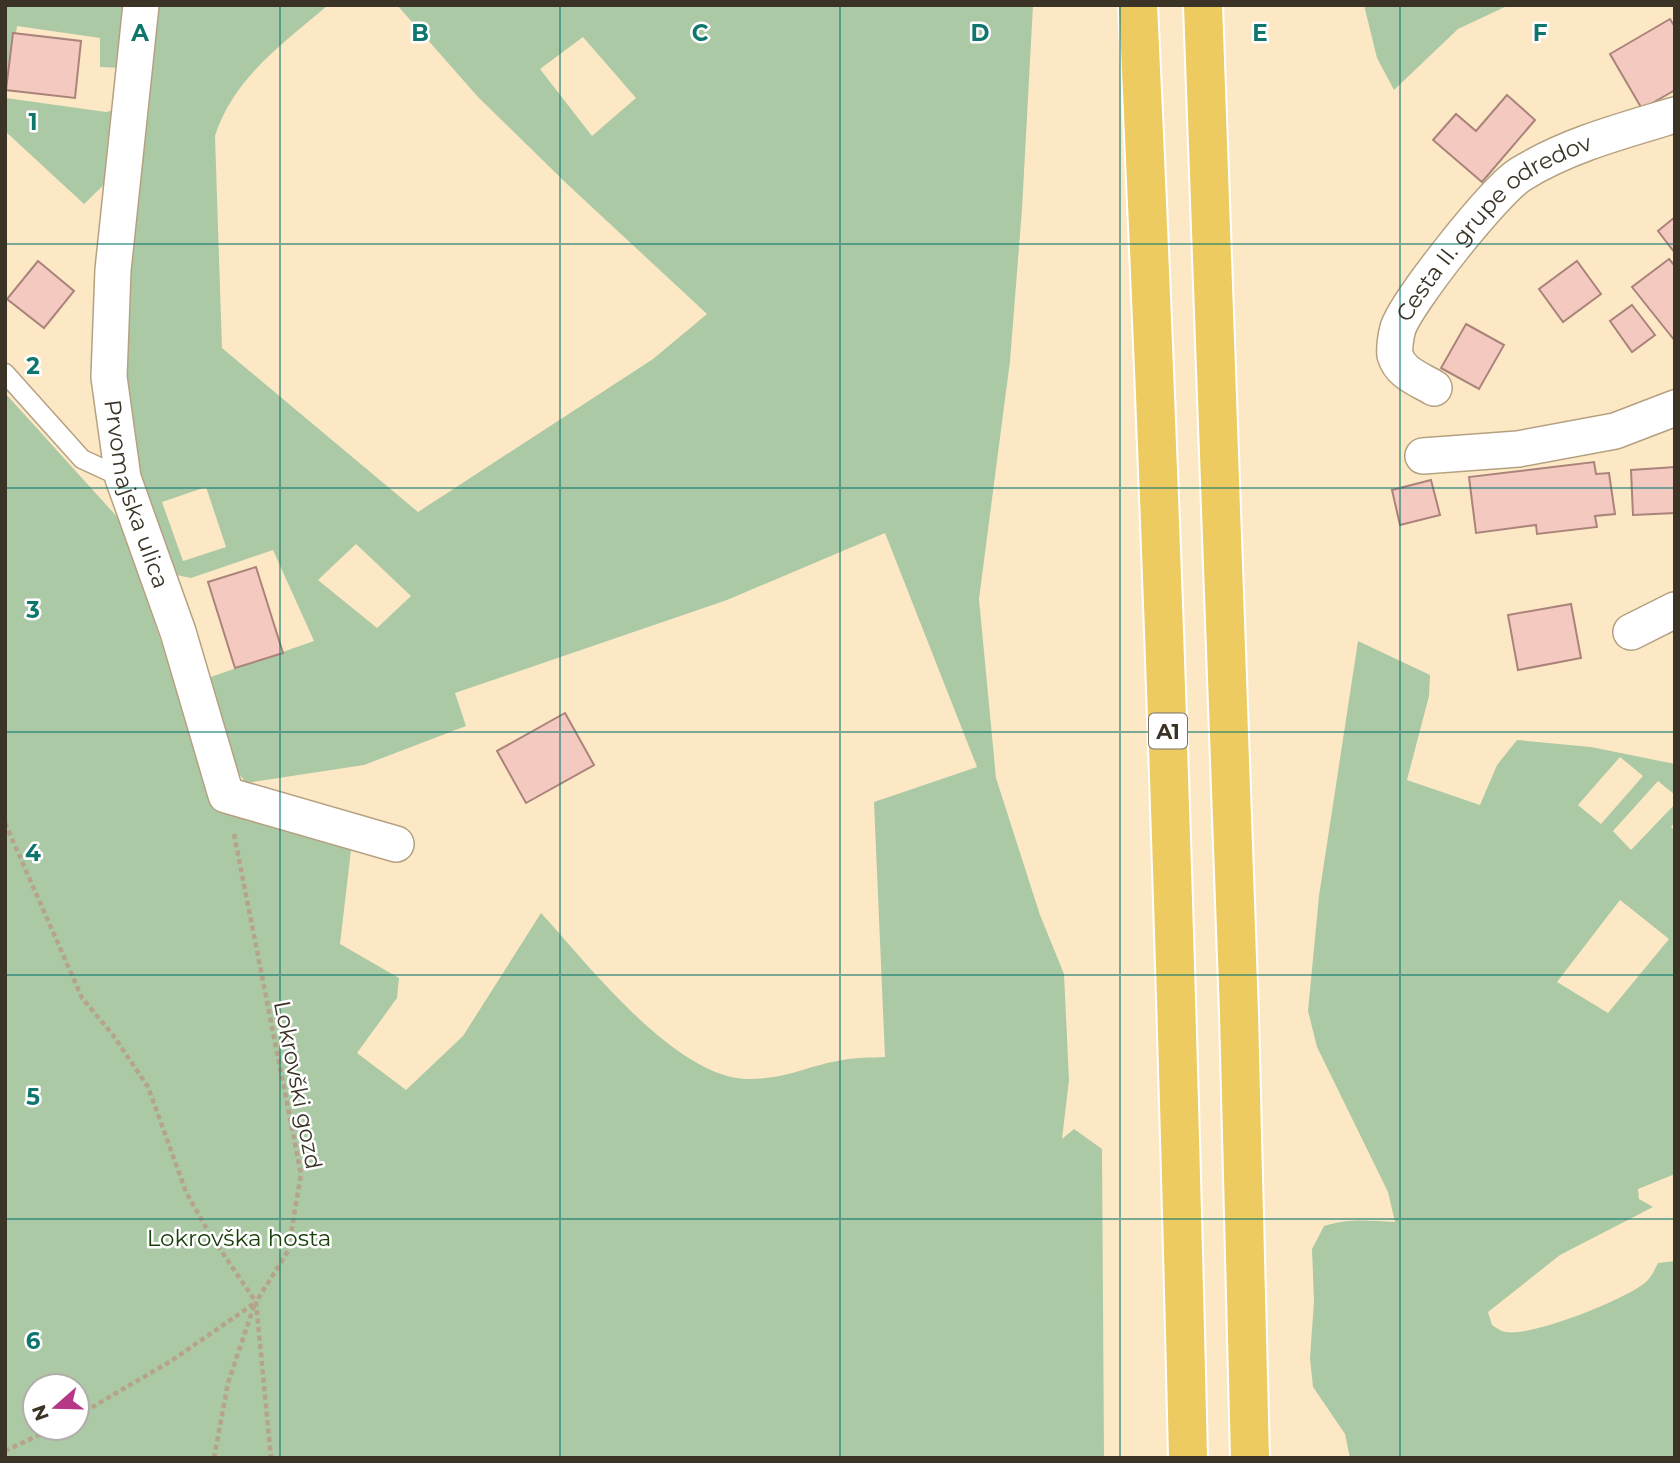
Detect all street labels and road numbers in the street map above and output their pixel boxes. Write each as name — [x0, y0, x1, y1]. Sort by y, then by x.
street label: Cesta II. grupe odredov — [1390, 128, 1596, 327]
street label: Prvomajska ulica — [98, 398, 175, 592]
road number: A1 — [1149, 714, 1187, 748]
street label: Lokrovški gozd — [268, 998, 328, 1172]

